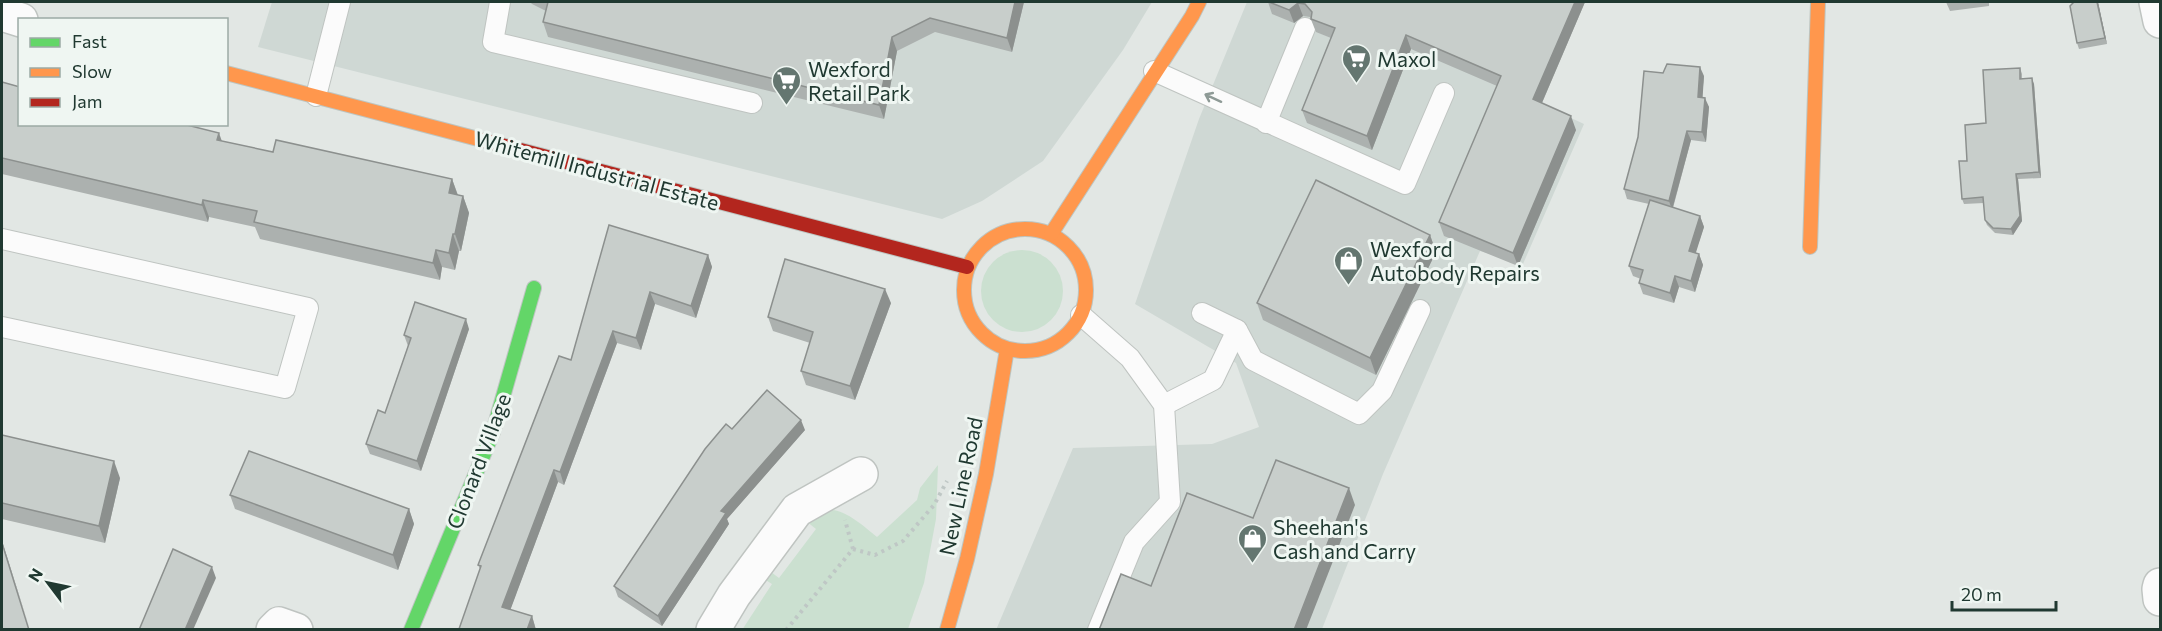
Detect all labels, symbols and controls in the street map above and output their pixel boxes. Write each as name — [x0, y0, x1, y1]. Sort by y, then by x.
legend — [18, 18, 228, 126]
text: Fast — [72, 30, 107, 52]
supermarket icon: Maxol — [1340, 42, 1372, 84]
place label: Maxol — [1377, 46, 1436, 71]
place label: Wexford Retail Park — [808, 56, 911, 105]
text: Slow — [72, 60, 112, 82]
supermarket icon: Wexford Retail Park — [771, 64, 803, 106]
text: Jam — [72, 90, 102, 112]
one-way arrow — [1204, 92, 1222, 103]
street label: Whitemill Industrial Estate — [472, 125, 722, 215]
place label: Wexford Autobody Repairs — [1370, 236, 1540, 285]
shop icon: Wexford Autobody Repairs — [1333, 244, 1365, 286]
street label: Clonard Village — [441, 390, 515, 532]
street label: New Line Road — [933, 414, 987, 558]
place label: Sheehan's Cash and Carry — [1273, 514, 1416, 563]
shop icon: Sheehan's Cash and Carry — [1236, 522, 1268, 564]
north arrow — [18, 553, 78, 613]
text: N — [24, 565, 46, 585]
scale bar — [1952, 574, 2056, 612]
text: 20 m — [1961, 583, 2002, 605]

